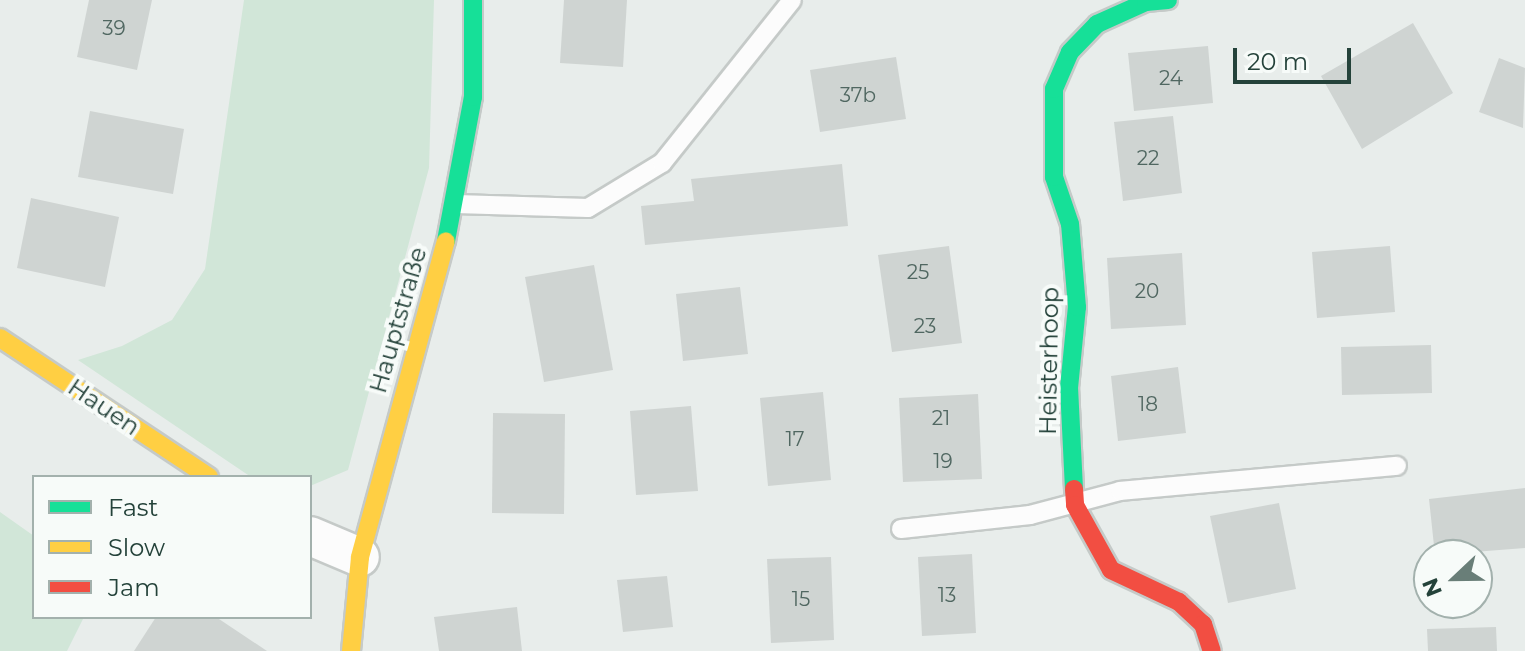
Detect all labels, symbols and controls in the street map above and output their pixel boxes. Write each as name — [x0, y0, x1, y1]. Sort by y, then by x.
house number: 39 — [102, 16, 126, 40]
scale bar — [1237, 32, 1355, 82]
text: 20 m — [1247, 47, 1308, 76]
house number: 24 — [1159, 66, 1183, 90]
house number: 37b — [840, 83, 876, 107]
house number: 22 — [1137, 146, 1159, 170]
street label: Hauptstraße — [363, 244, 433, 396]
house number: 25 — [907, 260, 929, 284]
house number: 20 — [1135, 279, 1159, 303]
street label: Heisterhoop — [1033, 287, 1065, 435]
house number: 23 — [914, 314, 936, 338]
street label: Hauen — [63, 373, 145, 441]
house number: 18 — [1138, 392, 1158, 416]
house number: 21 — [932, 406, 950, 430]
house number: 17 — [786, 427, 804, 451]
house number: 19 — [933, 449, 953, 473]
legend — [32, 475, 312, 619]
text: Fast — [108, 493, 158, 522]
text: Slow — [108, 533, 165, 562]
north arrow — [1413, 539, 1493, 619]
text: Jam — [108, 573, 160, 602]
text: N — [1416, 574, 1448, 601]
house number: 13 — [938, 583, 956, 607]
house number: 15 — [792, 587, 810, 611]

